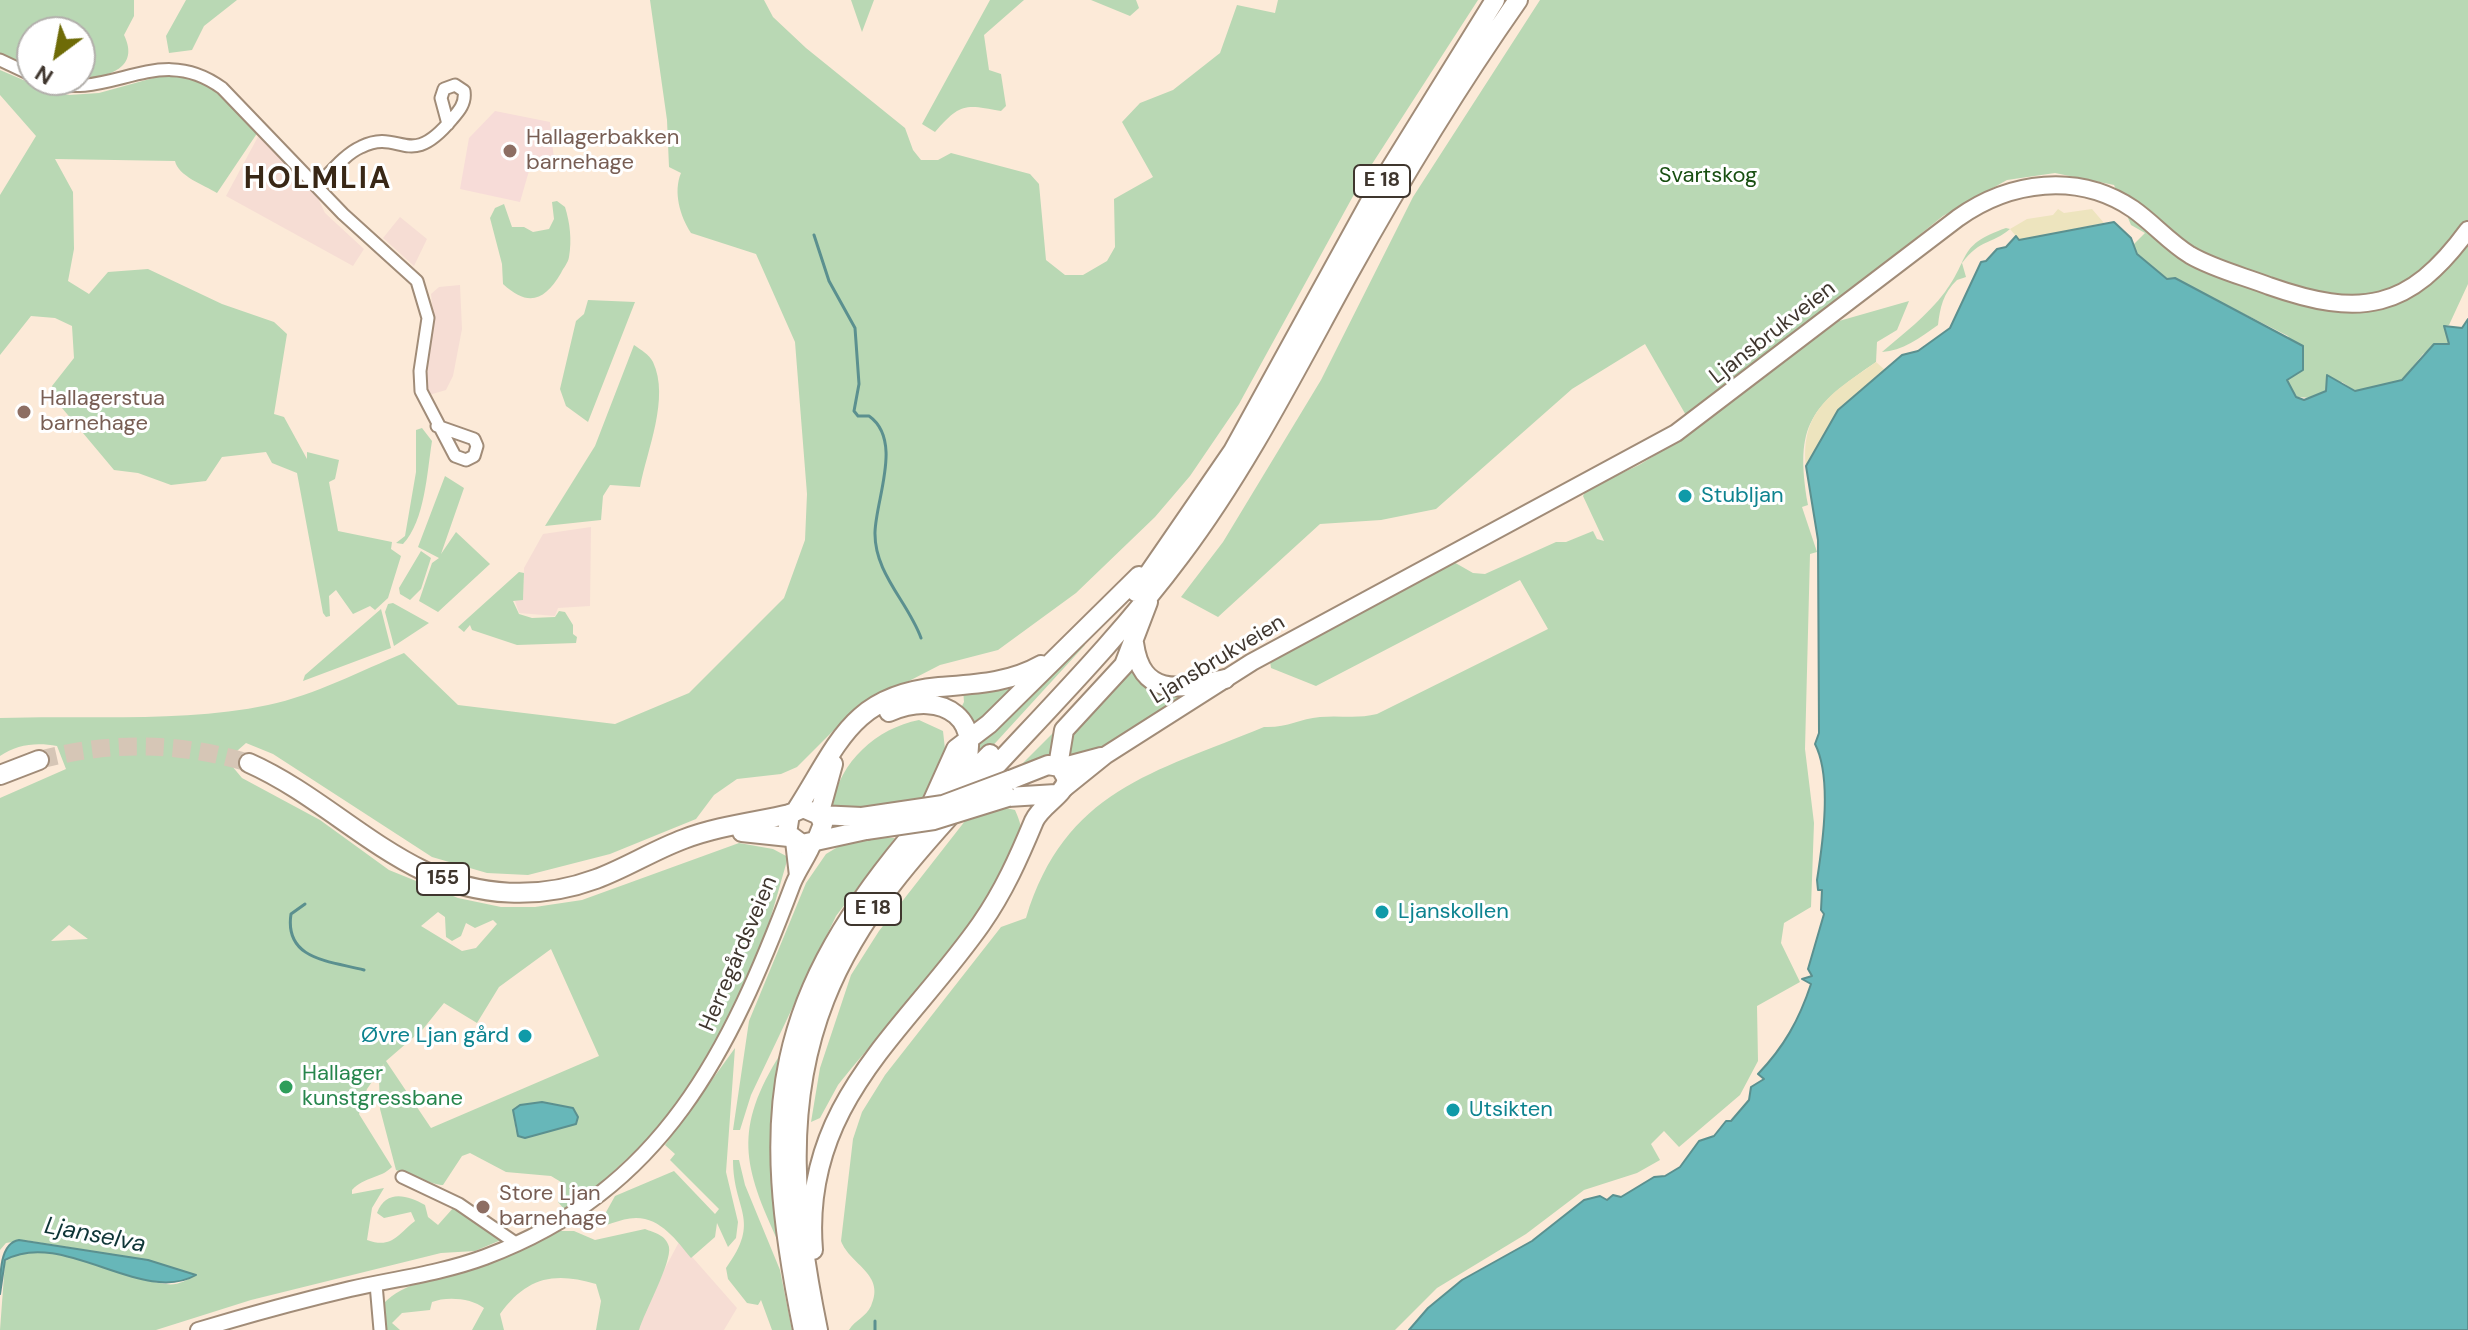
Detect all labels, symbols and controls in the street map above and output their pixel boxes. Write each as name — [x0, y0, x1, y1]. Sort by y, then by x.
north arrow — [16, 16, 96, 96]
text: N — [30, 59, 59, 92]
place label: Hallagerbakken barnehage — [526, 125, 679, 176]
marker: Hallagerbakken barnehage — [501, 142, 519, 160]
district label: HOLMLIA — [244, 162, 392, 198]
park label: Svartskog — [1659, 163, 1757, 189]
road number: E 18 — [1354, 165, 1410, 197]
street label: Ljansbrukveien — [1705, 276, 1841, 390]
place label: Hallagerstua barnehage — [40, 386, 165, 438]
marker: Hallagerstua barnehage — [15, 403, 33, 421]
place label: Stubljan — [1701, 483, 1784, 509]
marker: Stubljan — [1676, 487, 1694, 505]
street label: Ljansbrukveien — [1146, 610, 1290, 710]
road number: 155 — [417, 863, 469, 895]
street label: Herregårdsveien — [694, 872, 784, 1036]
road number: E 18 — [845, 893, 901, 925]
place label: Ljanskollen — [1398, 899, 1509, 925]
marker: Ljanskollen — [1373, 903, 1391, 921]
place label: Øvre Ljan gård — [361, 1023, 509, 1049]
marker: Øvre Ljan gård — [516, 1027, 534, 1045]
place label: Hallager kunstgressbane — [302, 1061, 463, 1112]
marker: Hallager kunstgressbane — [277, 1078, 295, 1096]
place label: Utsikten — [1469, 1097, 1553, 1123]
marker: Utsikten — [1444, 1101, 1462, 1119]
place label: Store Ljan barnehage — [499, 1181, 607, 1232]
marker: Store Ljan barnehage — [474, 1198, 492, 1216]
water label: Ljanselva — [42, 1212, 148, 1260]

